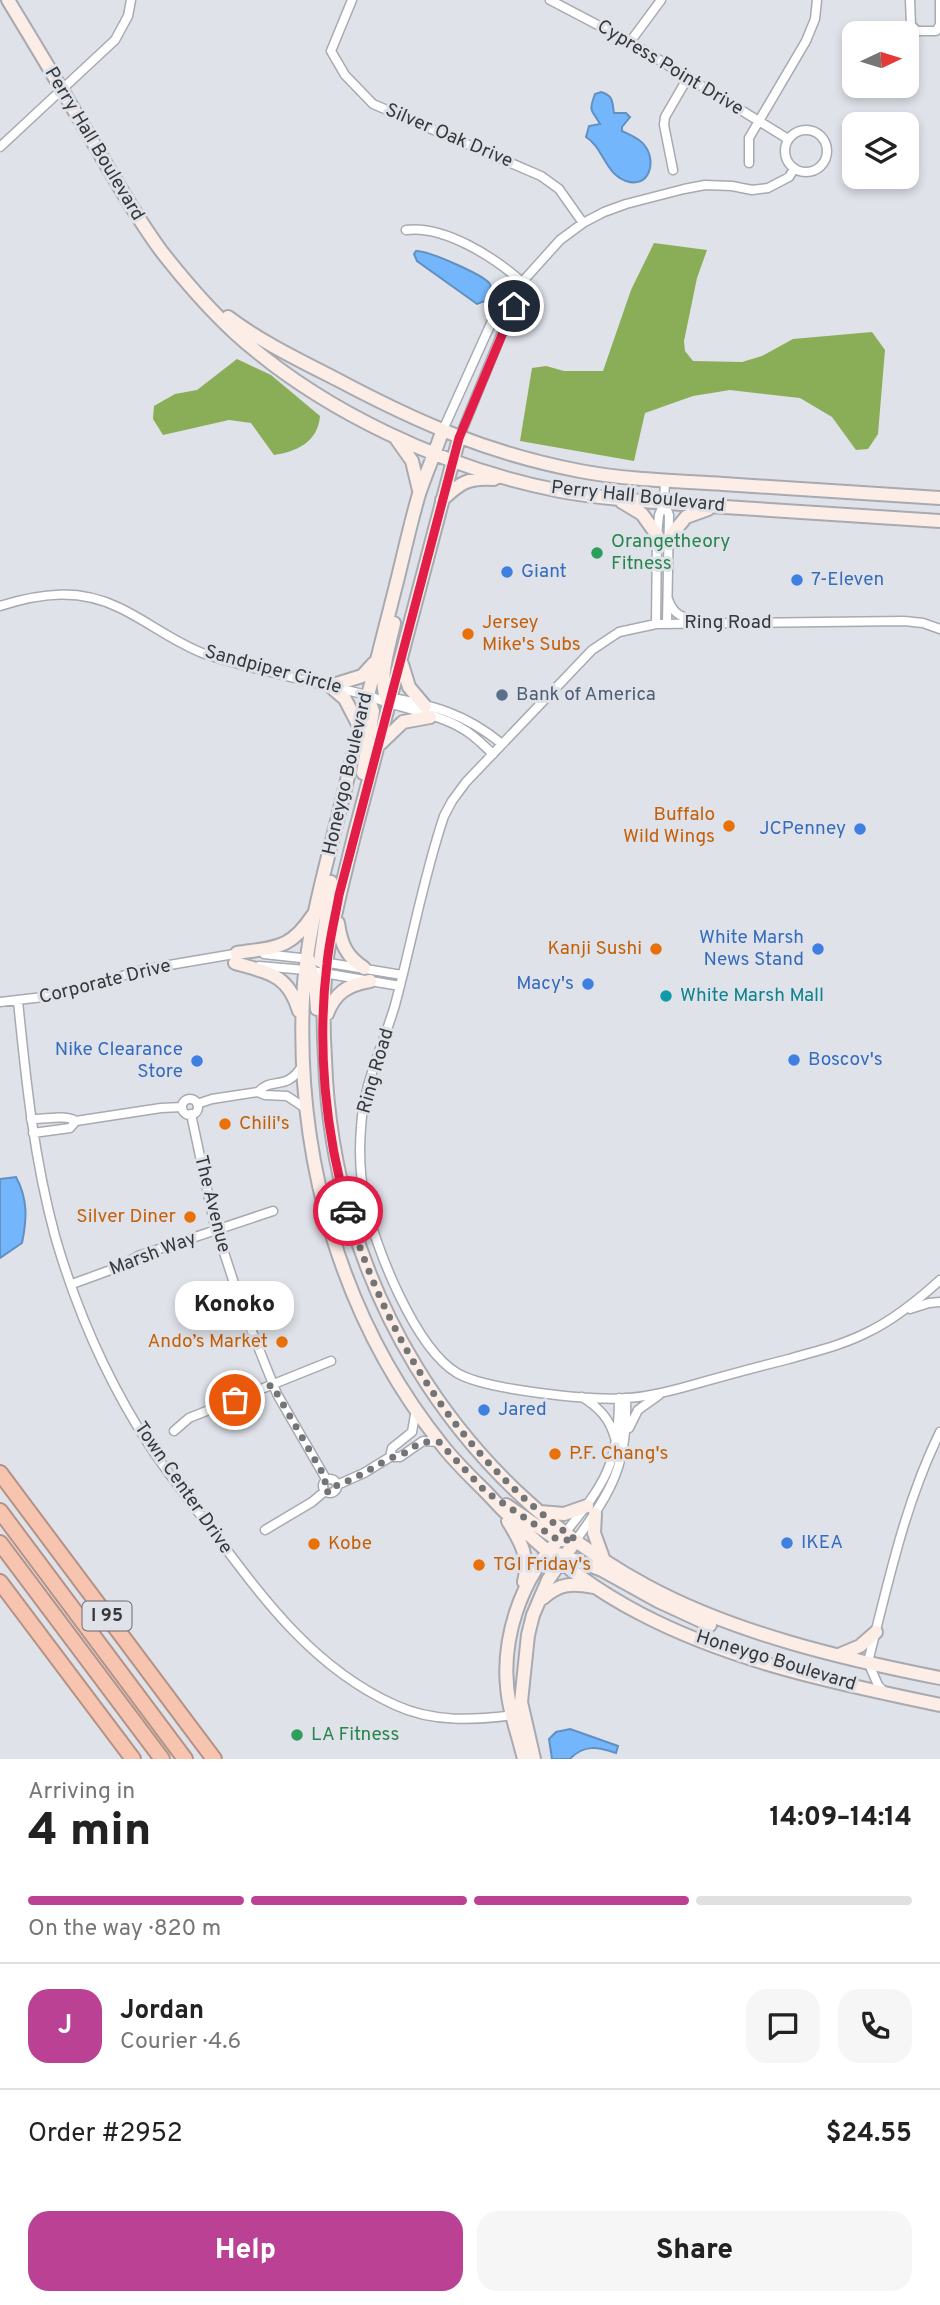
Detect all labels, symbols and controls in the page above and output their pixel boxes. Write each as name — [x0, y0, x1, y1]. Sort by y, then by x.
street label: Cypress Point Drive — [592, 15, 748, 121]
north arrow — [842, 21, 919, 98]
map controls — [842, 21, 919, 189]
street label: Perry Hall Boulevard — [39, 63, 149, 225]
street label: Silver Oak Drive — [382, 98, 516, 174]
button: layers — [842, 112, 919, 189]
pin — [484, 276, 544, 336]
icon: home — [495, 287, 533, 325]
street label: Perry Hall Boulevard — [550, 476, 726, 518]
place label: Orangetheory Fitness — [611, 530, 730, 576]
marker: Orangetheory Fitness — [589, 545, 605, 561]
place label: Giant — [521, 560, 567, 584]
marker: Giant — [499, 564, 515, 580]
place label: 7-Eleven — [811, 568, 884, 592]
marker: 7-Eleven — [789, 572, 805, 588]
place label: Jersey Mike's Subs — [482, 611, 581, 657]
street label: Ring Road — [684, 611, 772, 635]
marker: Jersey Mike's Subs — [460, 626, 476, 642]
street label: Sandpiper Circle — [202, 640, 344, 700]
place label: Bank of America — [516, 683, 656, 707]
marker: Bank of America — [494, 687, 510, 703]
street label: Honeygo Boulevard — [318, 690, 378, 858]
place label: Buffalo Wild Wings — [623, 803, 715, 849]
place label: JCPenney — [759, 817, 846, 841]
marker: Buffalo Wild Wings — [721, 818, 737, 834]
marker: JCPenney — [852, 821, 868, 837]
place label: White Marsh News Stand — [699, 926, 804, 972]
place label: Kanji Sushi — [548, 937, 642, 961]
marker: Kanji Sushi — [648, 941, 664, 957]
marker: White Marsh News Stand — [810, 941, 826, 957]
street label: Corporate Drive — [37, 954, 173, 1010]
place label: Macy's — [516, 972, 574, 996]
marker: Macy's — [580, 976, 596, 992]
place label: White Marsh Mall — [680, 984, 824, 1008]
marker: White Marsh Mall — [658, 988, 674, 1004]
street label: Ring Road — [352, 1026, 400, 1116]
place label: Nike Clearance Store — [55, 1038, 183, 1084]
place label: Boscov's — [808, 1048, 883, 1072]
marker: Boscov's — [786, 1052, 802, 1068]
marker: Nike Clearance Store — [189, 1053, 205, 1069]
place label: Chili's — [239, 1112, 290, 1136]
marker: Chili's — [217, 1116, 233, 1132]
street label: The Avenue — [188, 1153, 236, 1255]
courier — [313, 1176, 383, 1246]
icon: car — [329, 1192, 367, 1230]
place label: Silver Diner — [76, 1205, 177, 1229]
marker: Silver Diner — [182, 1209, 198, 1225]
street label: Marsh Way — [106, 1226, 200, 1282]
callout: Konoko — [176, 1281, 294, 1330]
text: Konoko — [194, 1291, 275, 1320]
place label: Ando’s Market — [147, 1330, 268, 1354]
marker: Ando’s Market — [274, 1334, 290, 1350]
pin — [205, 1370, 265, 1430]
icon: bag — [216, 1381, 254, 1419]
place label: Jared — [498, 1398, 547, 1422]
marker: Jared — [476, 1402, 492, 1418]
street label: Town Center Drive — [128, 1417, 238, 1559]
place label: P.F. Chang's — [569, 1442, 668, 1466]
marker: P.F. Chang's — [547, 1446, 563, 1462]
place label: IKEA — [801, 1531, 843, 1555]
place label: Kobe — [328, 1532, 372, 1556]
marker: IKEA — [779, 1535, 795, 1551]
marker: Kobe — [306, 1536, 322, 1552]
place label: TGI Friday's — [493, 1553, 591, 1577]
marker: TGI Friday's — [471, 1557, 487, 1573]
road number: I 95 — [82, 1602, 132, 1630]
street label: Honeygo Boulevard — [693, 1625, 859, 1697]
place label: LA Fitness — [311, 1723, 399, 1747]
marker: LA Fitness — [289, 1727, 305, 1743]
text: Arriving in — [28, 1778, 135, 1807]
text: 14:09–14:14 — [770, 1802, 912, 1835]
text: 4 min — [28, 1803, 152, 1862]
text: On the way · 820 m — [28, 1915, 221, 1944]
button: chat — [746, 1989, 820, 2063]
button: phone — [838, 1989, 912, 2063]
text: Jordan — [120, 1995, 204, 2028]
text: J — [58, 2010, 72, 2043]
text: Courier · 4.6 — [120, 2028, 241, 2057]
text: Order #2952 — [28, 2118, 183, 2151]
text: $24.55 — [826, 2118, 912, 2151]
button: Help — [28, 2211, 463, 2291]
button: Share — [477, 2211, 912, 2291]

